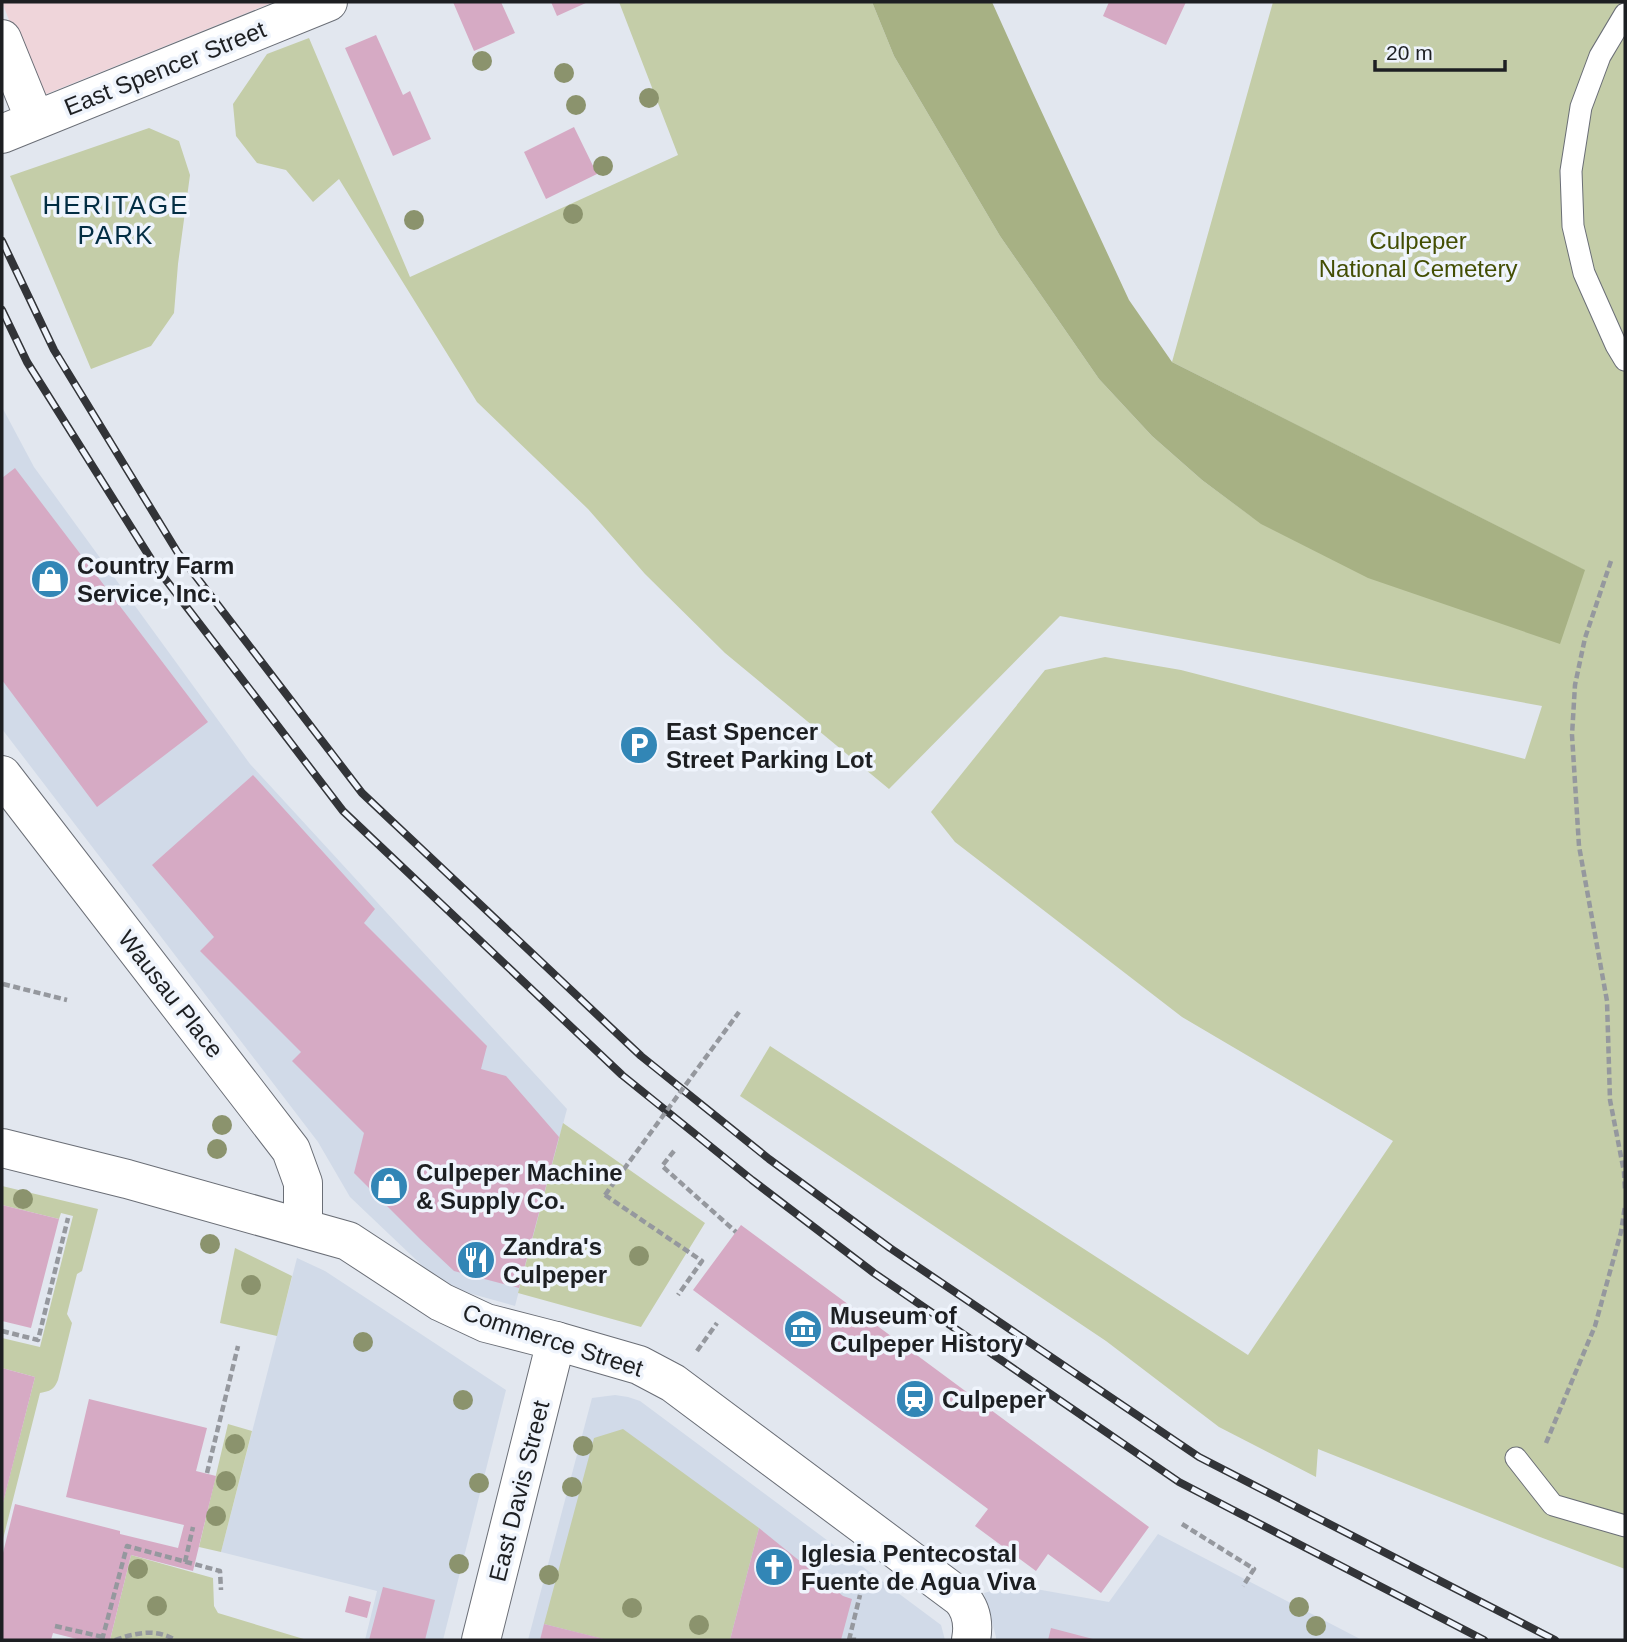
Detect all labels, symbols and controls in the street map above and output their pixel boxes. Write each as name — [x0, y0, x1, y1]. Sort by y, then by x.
street label: East Spencer Street — [60, 15, 270, 121]
scale bar — [1375, 28, 1504, 72]
text: 20 m — [1386, 41, 1433, 64]
district label: HERITAGE PARK — [43, 190, 189, 250]
park label: Culpeper National Cemetery — [1319, 227, 1517, 282]
place label: Country Farm Service, Inc. — [77, 552, 234, 607]
shop icon: Country Farm Service, Inc. — [29, 558, 71, 600]
place label: East Spencer Street Parking Lot — [666, 718, 873, 773]
parking icon: East Spencer Street Parking Lot — [618, 724, 660, 766]
street label: Wausau Place — [113, 925, 229, 1063]
place label: Culpeper Machine & Supply Co. — [416, 1159, 623, 1214]
shop icon: Culpeper Machine & Supply Co. — [368, 1165, 410, 1207]
place label: Zandra's Culpeper — [503, 1233, 607, 1288]
restaurant icon: Zandra's Culpeper — [455, 1239, 497, 1281]
street label: Commerce Street — [459, 1298, 647, 1382]
place label: Museum of Culpeper History — [830, 1302, 1024, 1357]
museum icon: Museum of Culpeper History — [782, 1308, 824, 1350]
station icon: Culpeper — [894, 1378, 936, 1420]
place label: Culpeper — [942, 1386, 1046, 1413]
street label: East Davis Street — [483, 1397, 555, 1584]
place label: Iglesia Pentecostal Fuente de Agua Viva — [801, 1540, 1036, 1595]
church icon: Iglesia Pentecostal Fuente de Agua Viva — [753, 1546, 795, 1588]

